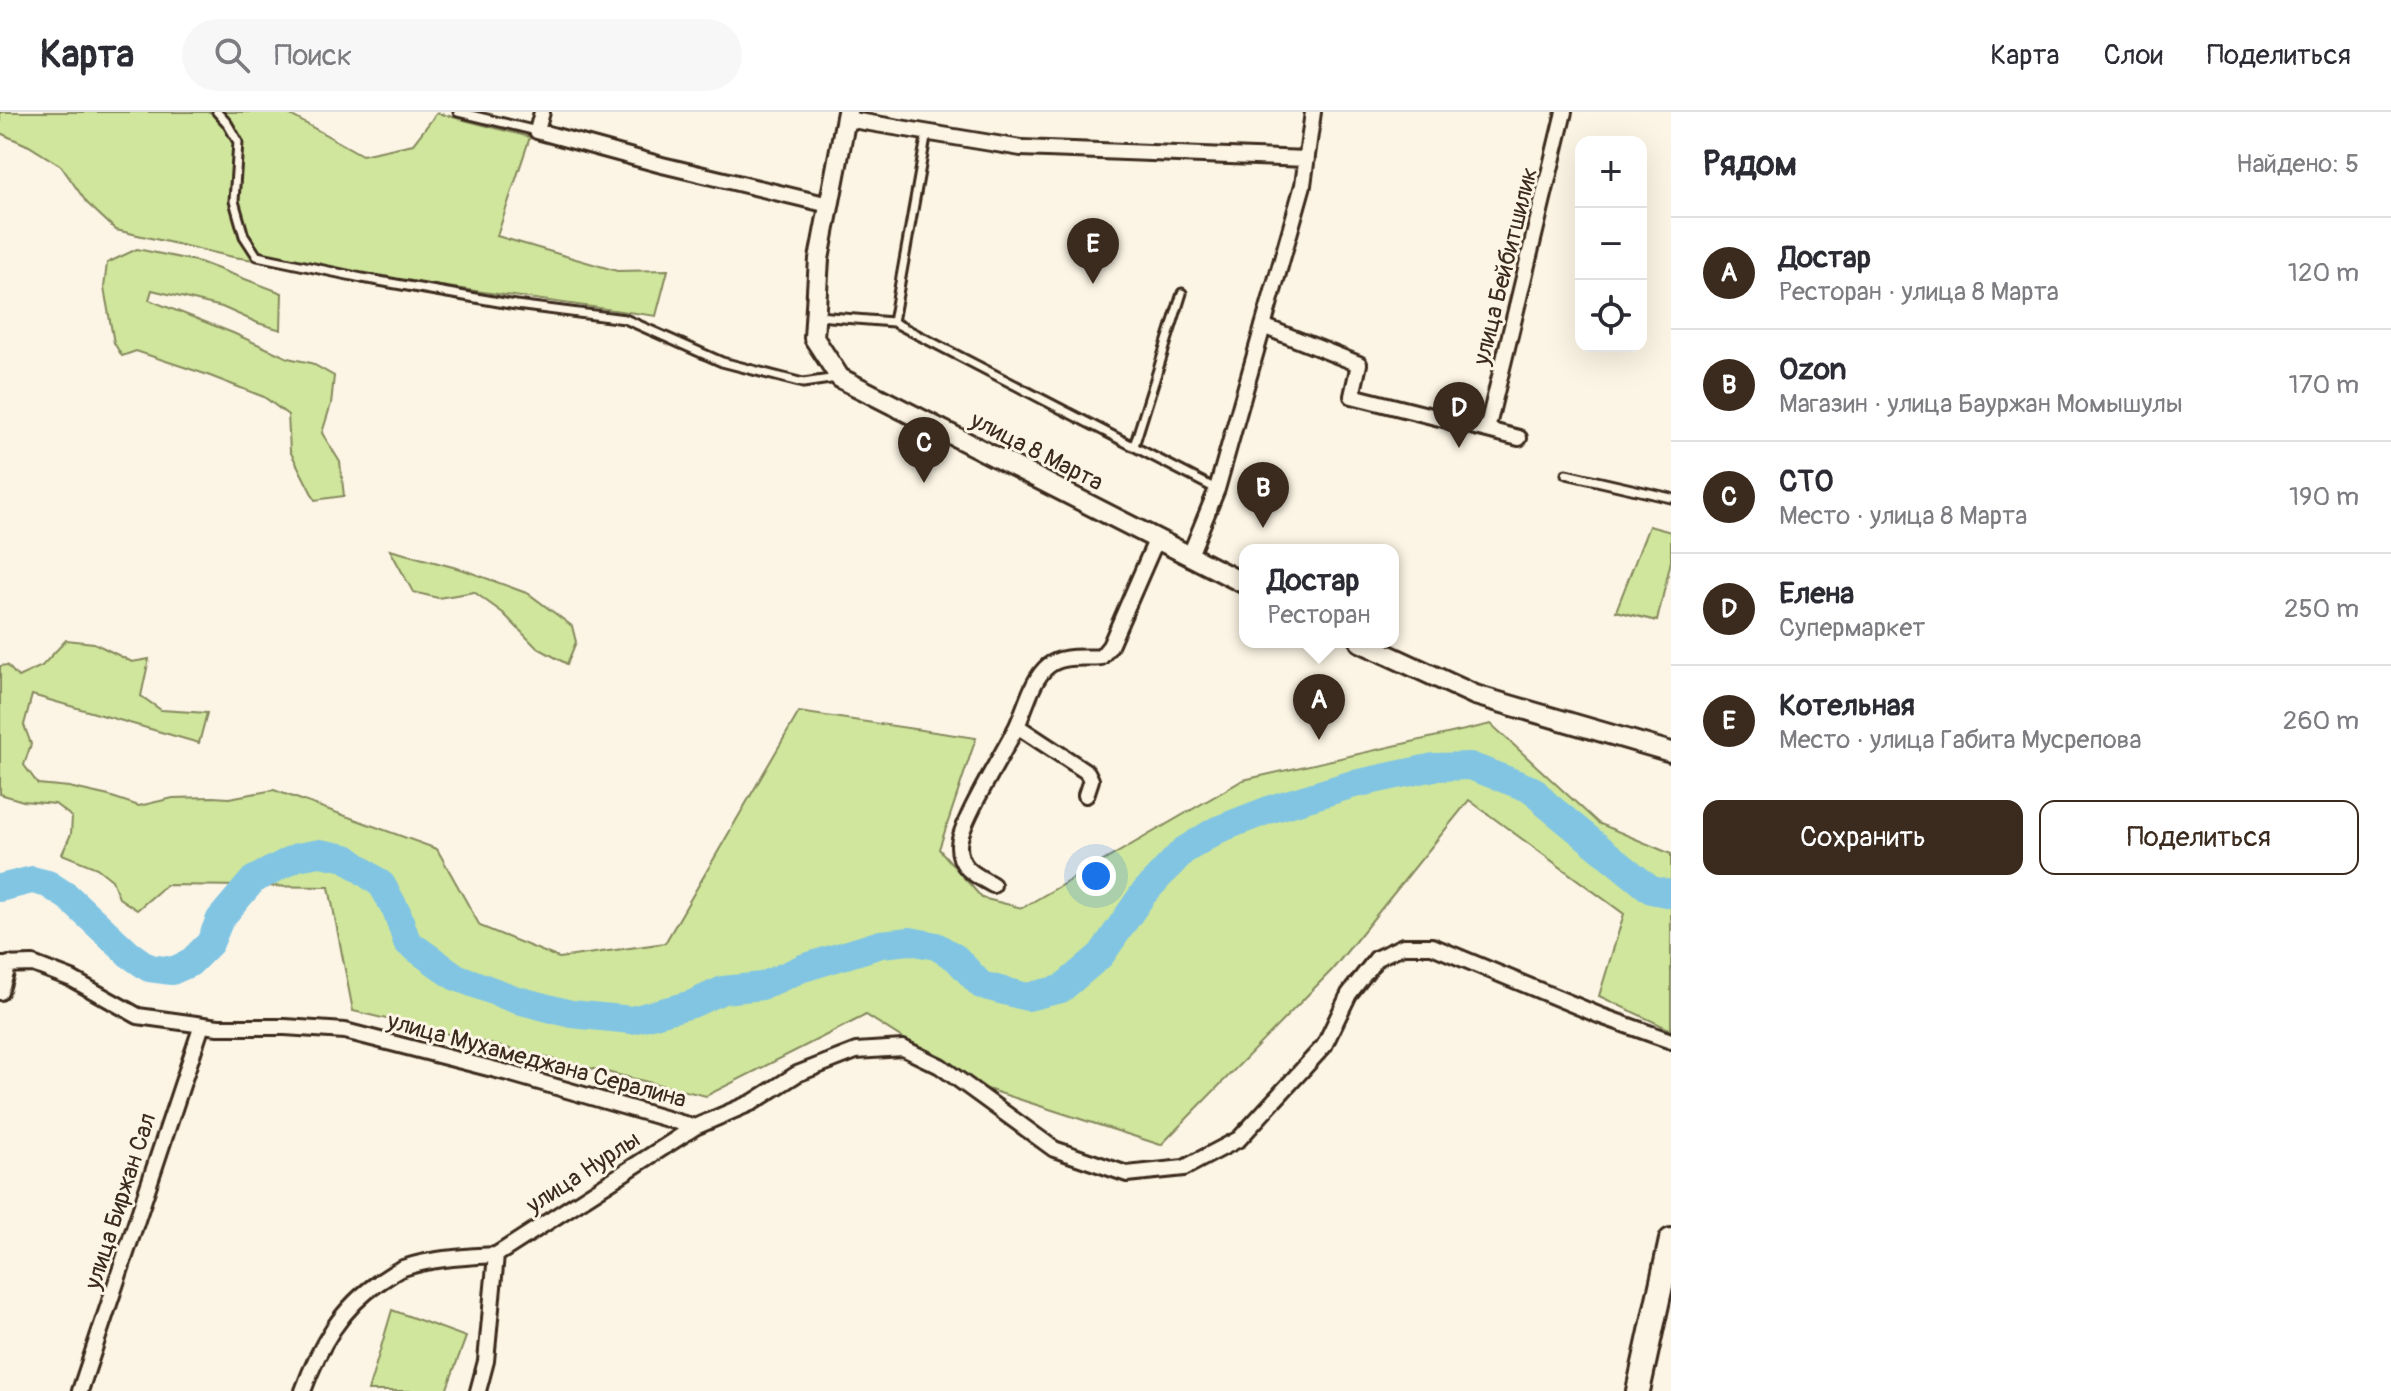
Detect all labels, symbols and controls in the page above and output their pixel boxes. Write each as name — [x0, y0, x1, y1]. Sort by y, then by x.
search box — [182, 19, 742, 91]
text: Карта — [40, 31, 134, 79]
icon: search — [210, 33, 254, 77]
text: Поиск — [274, 37, 352, 74]
text: Карта — [1990, 38, 2060, 73]
text: Слои — [2104, 38, 2163, 73]
text: Поделиться — [2207, 38, 2351, 73]
map controls — [1575, 136, 1647, 352]
button: + — [1575, 136, 1647, 208]
text: Рядом — [1703, 143, 1797, 186]
text: Найдено: 5 — [2236, 148, 2359, 180]
street label: улица Бейбитшилик — [1467, 164, 1544, 369]
button: − — [1575, 208, 1647, 280]
pin: E — [1067, 218, 1119, 284]
text: Достар — [1779, 239, 1871, 276]
text: A — [1721, 257, 1737, 289]
text: 120 m — [2288, 257, 2359, 289]
text: Ресторан · улица 8 Марта — [1779, 276, 2059, 308]
button: locate — [1575, 280, 1647, 352]
text: Ozon — [1779, 351, 1846, 388]
text: B — [1722, 369, 1736, 401]
text: 170 m — [2289, 369, 2359, 401]
pin: D — [1433, 382, 1485, 448]
text: Магазин · улица Бауржан Момышулы — [1779, 388, 2183, 420]
street label: улица 8 Марта — [965, 405, 1108, 497]
pin: C — [898, 417, 950, 483]
pin: B — [1237, 462, 1289, 528]
text: СТО — [1779, 463, 1833, 500]
text: C — [1721, 481, 1737, 513]
text: 190 m — [2289, 481, 2359, 513]
text: Место · улица 8 Марта — [1779, 500, 2027, 532]
popup — [1239, 544, 1399, 648]
text: Достар — [1268, 562, 1360, 599]
text: Елена — [1779, 575, 1854, 612]
text: D — [1721, 593, 1737, 625]
text: 250 m — [2284, 593, 2359, 625]
text: Ресторан — [1268, 599, 1370, 631]
text: Супермаркет — [1779, 612, 1925, 644]
pin: A — [1293, 674, 1345, 740]
text: Котельная — [1779, 687, 1915, 724]
text: E — [1722, 705, 1736, 737]
text: 260 m — [2283, 705, 2359, 737]
text: Место · улица Габита Мусрепова — [1779, 724, 2142, 756]
button: Сохранить — [1703, 800, 2023, 875]
button: Поделиться — [2039, 800, 2359, 875]
your location — [1076, 856, 1116, 896]
street label: улица Мухамеджана Сералина — [383, 1006, 689, 1114]
street label: улица Биржан Сал — [78, 1109, 163, 1294]
street label: улица Нурлы — [520, 1125, 646, 1220]

